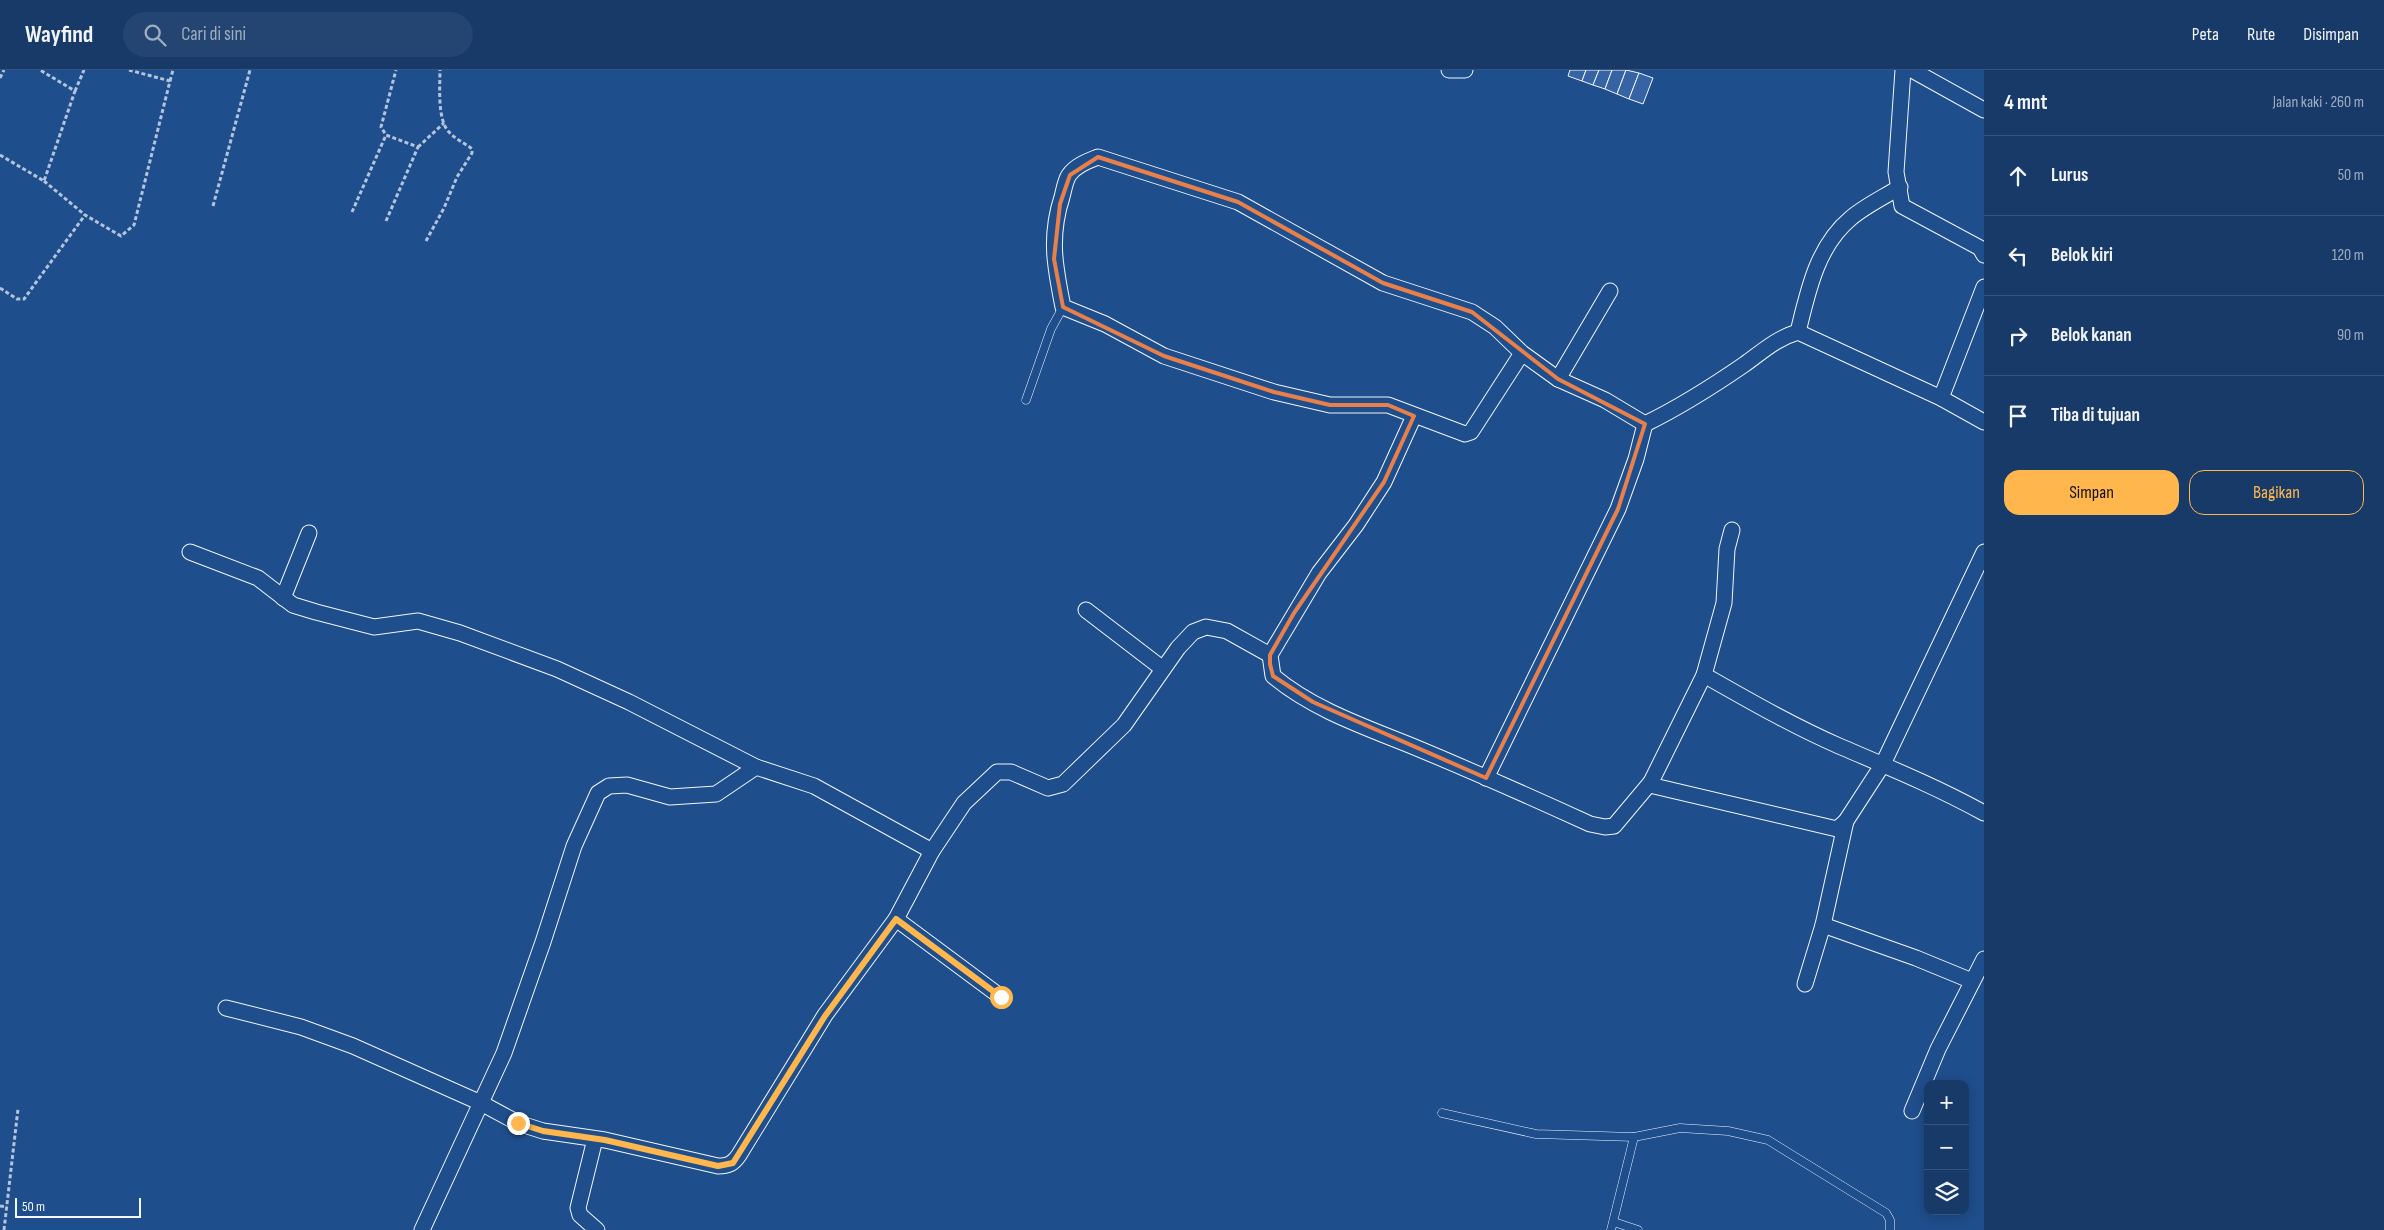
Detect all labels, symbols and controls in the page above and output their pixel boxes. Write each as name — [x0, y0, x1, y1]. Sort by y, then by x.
search box — [123, 12, 473, 57]
text: Wayfind — [25, 20, 93, 49]
icon: search — [141, 21, 169, 49]
text: Cari di sini — [181, 23, 246, 46]
text: Peta — [2192, 24, 2219, 45]
text: Rute — [2247, 24, 2275, 45]
text: Disimpan — [2303, 24, 2359, 45]
text: 4 mnt — [2004, 90, 2047, 115]
text: Jalan kaki · 260 m — [2273, 93, 2364, 112]
icon: ahead — [2004, 162, 2032, 190]
text: Lurus — [2051, 164, 2088, 187]
text: 50 m — [2338, 166, 2364, 185]
icon: left — [2004, 242, 2032, 270]
text: Belok kiri — [2051, 244, 2113, 267]
text: 120 m — [2332, 246, 2364, 265]
icon: right — [2004, 322, 2032, 350]
text: Belok kanan — [2051, 324, 2132, 347]
text: 90 m — [2337, 326, 2364, 345]
icon: arrive — [2004, 402, 2032, 430]
text: Tiba di tujuan — [2051, 404, 2140, 427]
button: Simpan — [2004, 470, 2179, 515]
button: Bagikan — [2189, 470, 2364, 515]
route start — [990, 986, 1013, 1009]
map controls — [1924, 1080, 1969, 1215]
button: + — [1924, 1080, 1969, 1125]
route end — [507, 1112, 530, 1135]
button: − — [1924, 1125, 1969, 1170]
button: layers — [1924, 1170, 1969, 1215]
scale bar — [15, 1195, 141, 1218]
text: 50 m — [22, 1198, 45, 1215]

